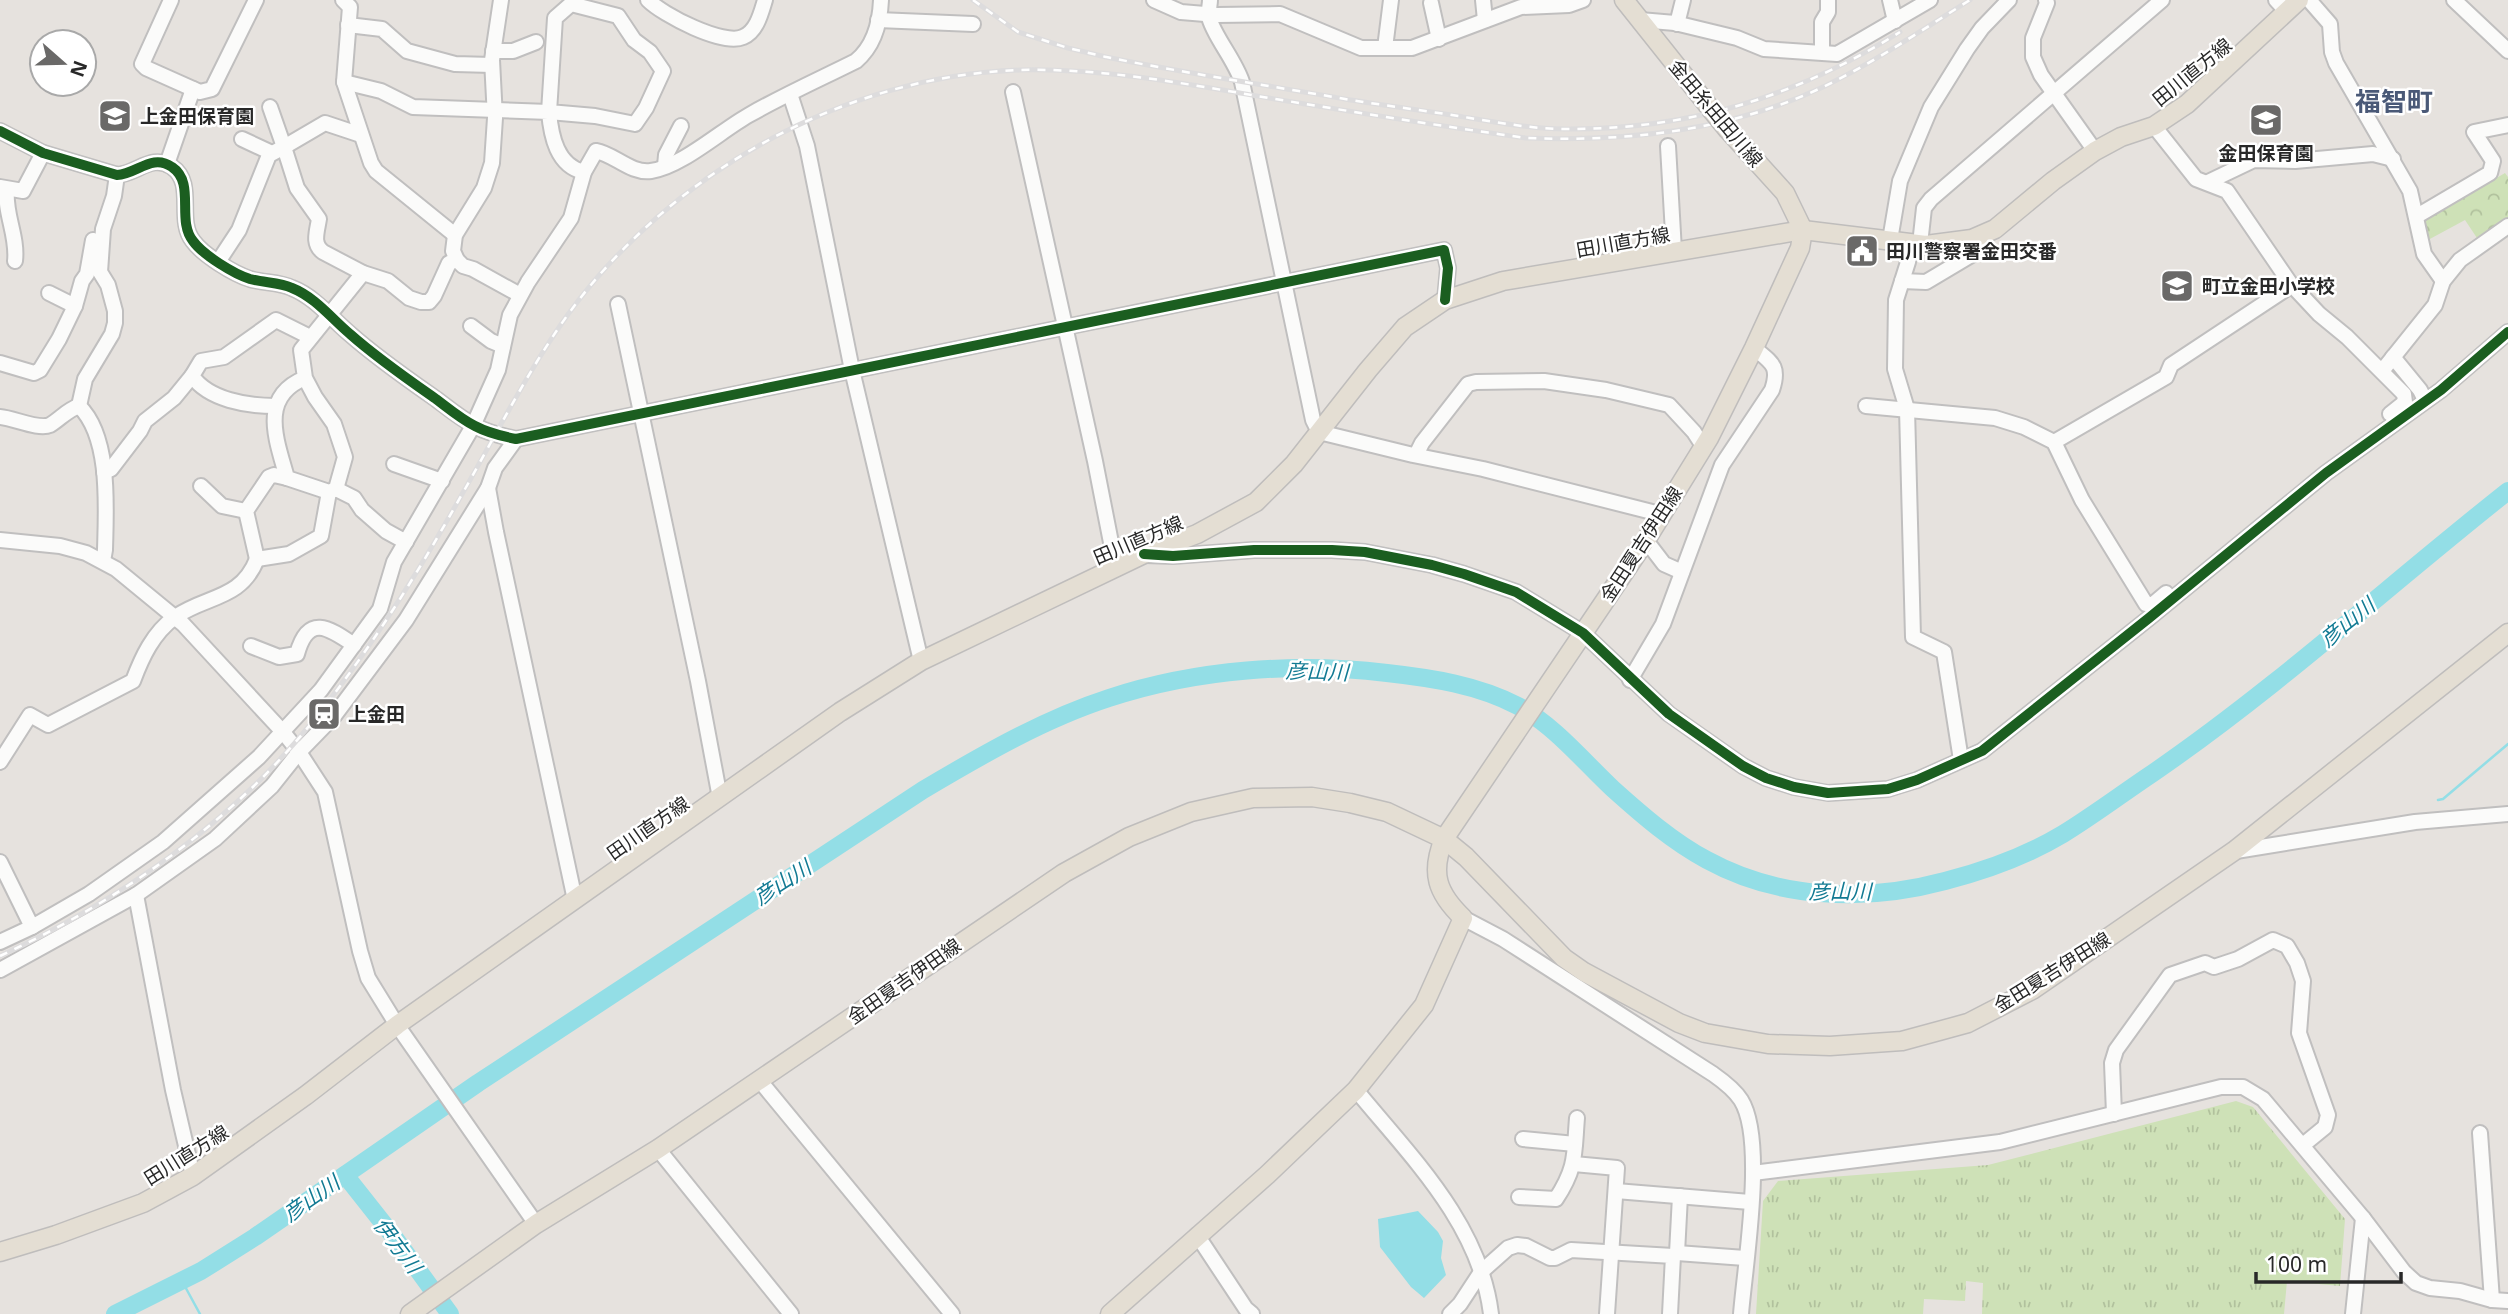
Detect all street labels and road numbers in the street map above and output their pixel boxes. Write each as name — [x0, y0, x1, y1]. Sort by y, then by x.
street label: 田川直方線 — [2147, 32, 2237, 112]
street label: 金田糸田田川線 — [1663, 54, 1769, 172]
street label: 田川直方線 — [1574, 221, 1672, 263]
street label: 金田夏吉伊田線 — [1594, 481, 1688, 607]
street label: 田川直方線 — [1089, 509, 1187, 571]
street label: 田川直方線 — [602, 790, 694, 866]
street label: 金田夏吉伊田線 — [1989, 926, 2115, 1018]
street label: 金田夏吉伊田線 — [842, 932, 966, 1030]
street label: 田川直方線 — [139, 1119, 233, 1191]

